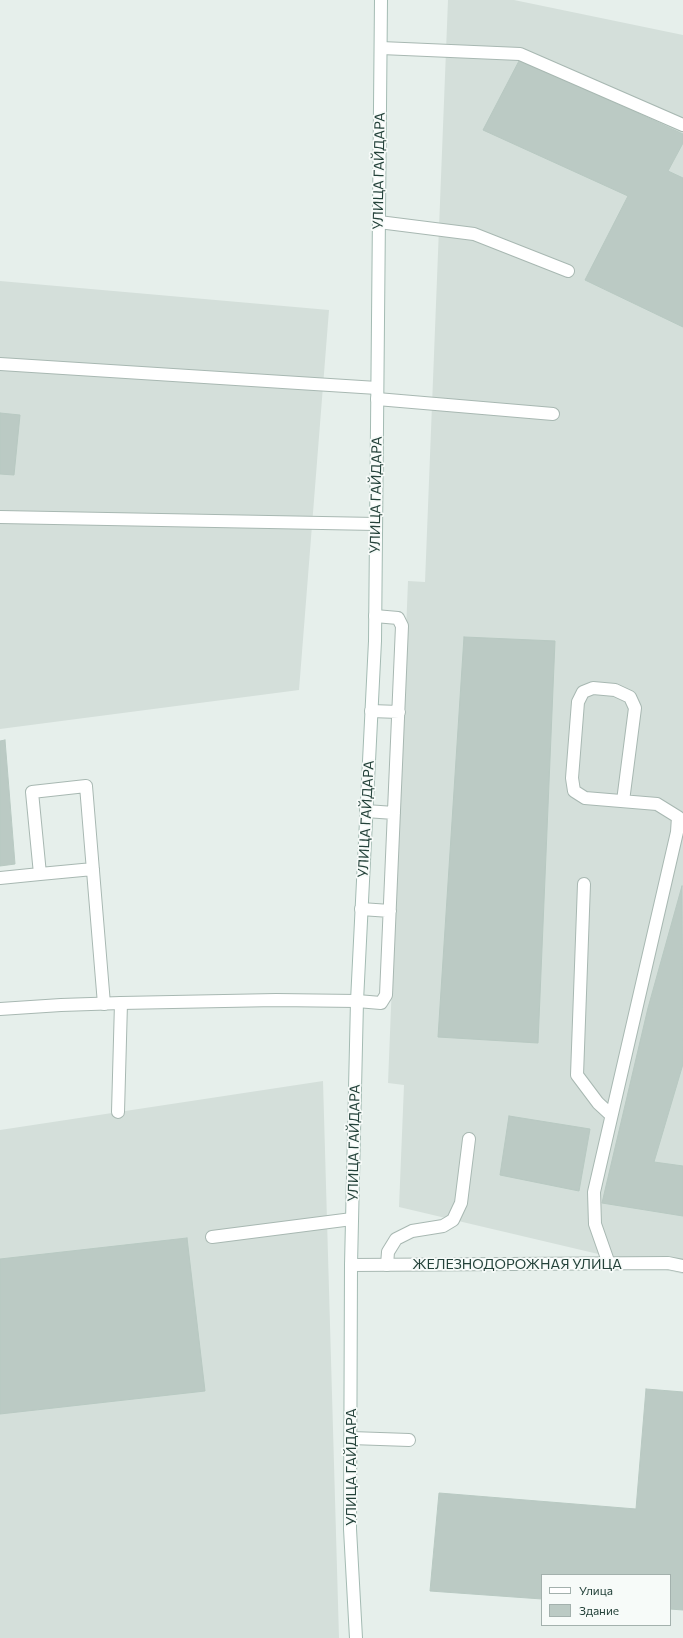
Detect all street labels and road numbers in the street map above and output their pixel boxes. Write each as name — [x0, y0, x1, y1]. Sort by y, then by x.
street label: УЛИЦА ГАЙДАРА — [370, 112, 388, 230]
street label: УЛИЦА ГАЙДАРА — [367, 436, 385, 554]
street label: УЛИЦА ГАЙДАРА — [355, 760, 377, 878]
street label: УЛИЦА ГАЙДАРА — [345, 1084, 363, 1202]
street label: ЖЕЛЕЗНОДОРОЖНАЯ УЛИЦА — [412, 1256, 622, 1272]
street label: УЛИЦА ГАЙДАРА — [343, 1408, 359, 1526]

